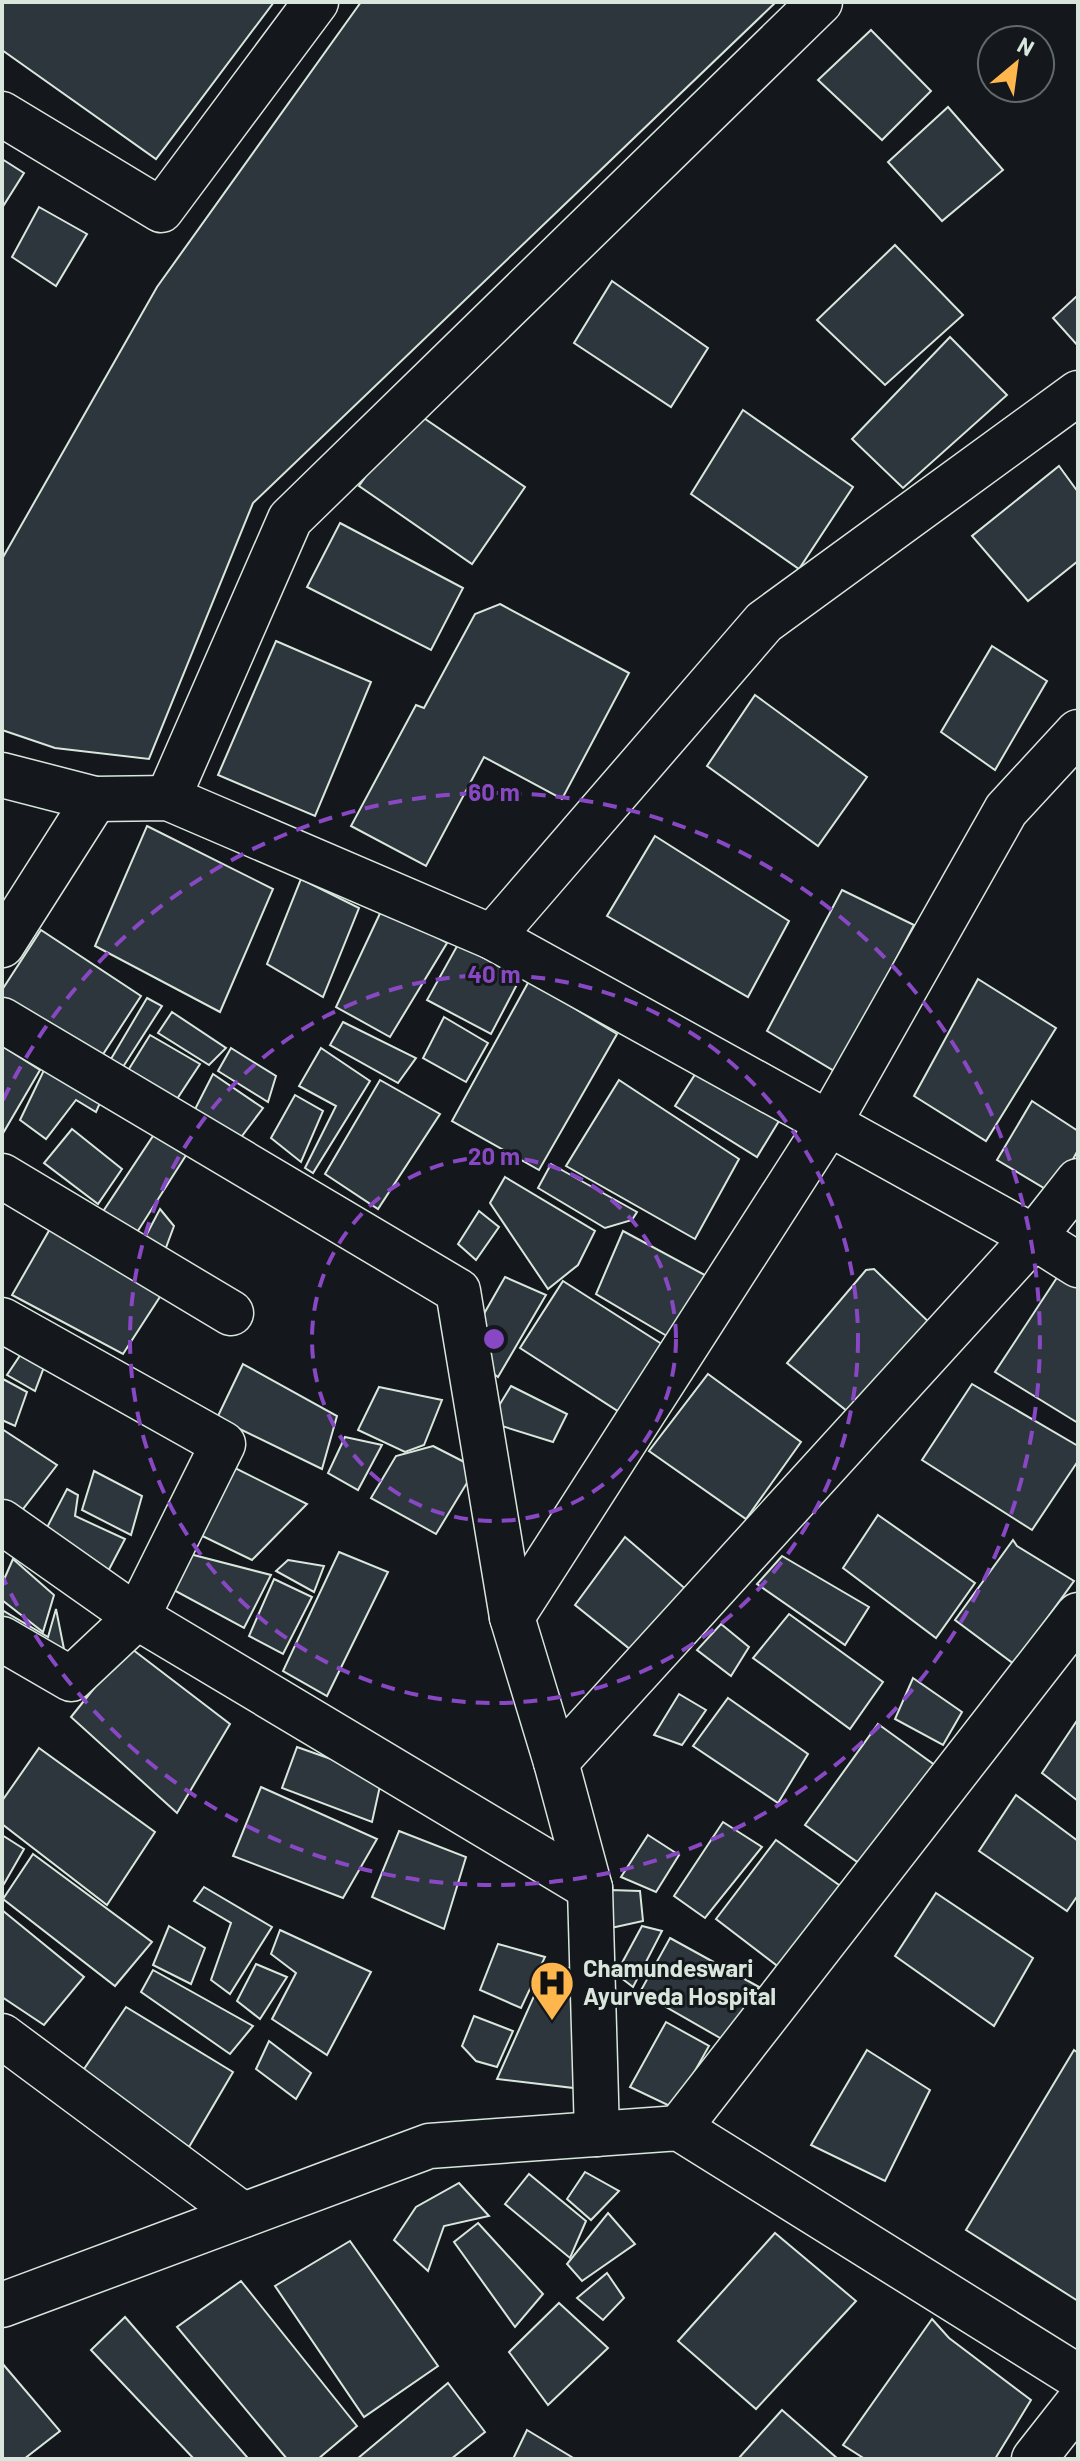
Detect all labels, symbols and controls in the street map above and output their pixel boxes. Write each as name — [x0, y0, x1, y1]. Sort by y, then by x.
north arrow — [976, 24, 1056, 104]
text: N — [1013, 31, 1039, 61]
text: 60 m — [468, 777, 520, 806]
text: 40 m — [467, 959, 521, 988]
text: 20 m — [468, 1141, 520, 1170]
centre of rings — [480, 1325, 508, 1353]
place label: Chamundeswari Ayurveda Hospital — [583, 1953, 776, 2010]
hospital icon: Chamundeswari Ayurveda Hospital — [528, 1959, 576, 2022]

